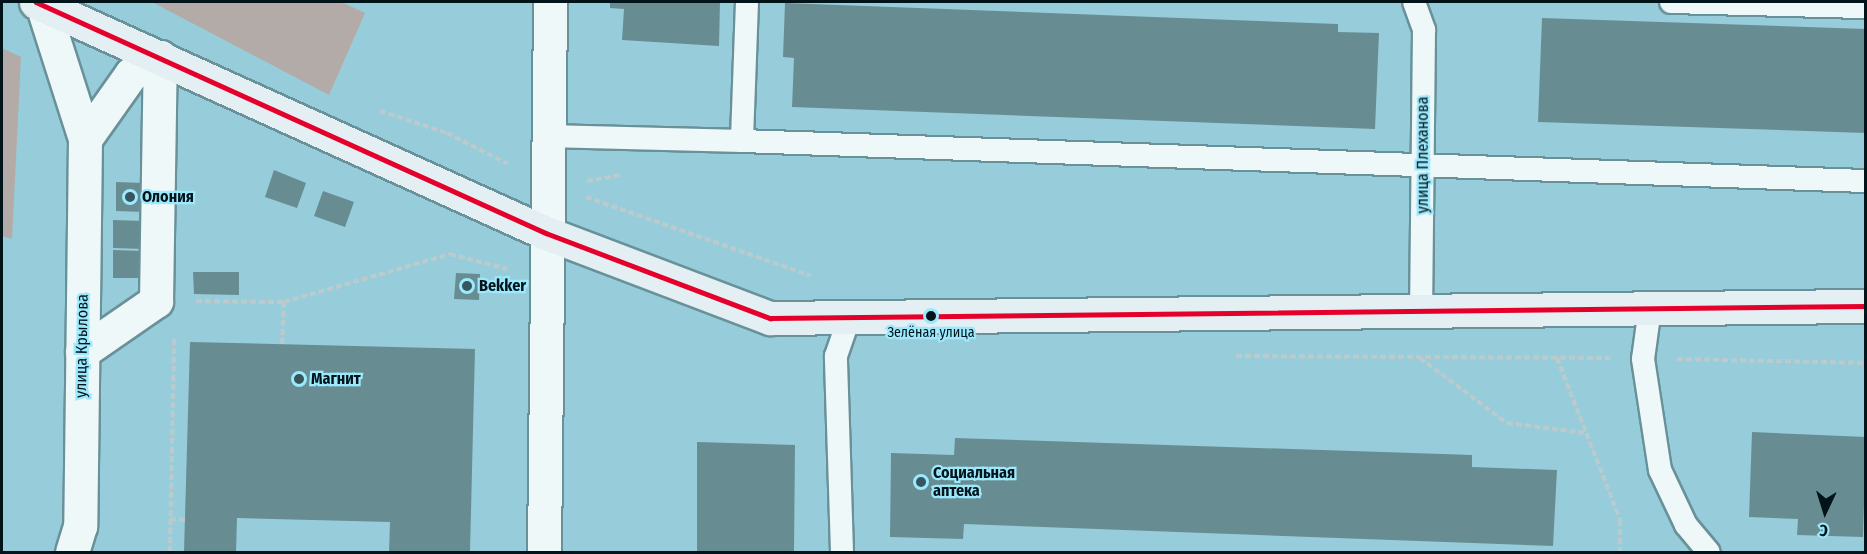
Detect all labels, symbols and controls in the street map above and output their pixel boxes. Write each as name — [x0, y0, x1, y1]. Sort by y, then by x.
street label: улица Плеханова — [1413, 97, 1433, 213]
place label: Олония — [142, 187, 194, 207]
marker: Олония — [123, 190, 137, 204]
place label: Bekker — [479, 276, 526, 296]
marker: Bekker — [460, 279, 474, 293]
street label: улица Крылова — [71, 294, 93, 398]
marker: Зелёная улица — [925, 310, 937, 322]
place label: Зелёная улица — [887, 325, 975, 341]
place label: Магнит — [311, 369, 361, 389]
marker: Магнит — [292, 372, 306, 386]
place label: Социальная аптека — [933, 463, 1015, 501]
marker: Социальная аптека — [914, 475, 928, 489]
north arrow — [1795, 482, 1855, 542]
text: С — [1819, 521, 1829, 540]

